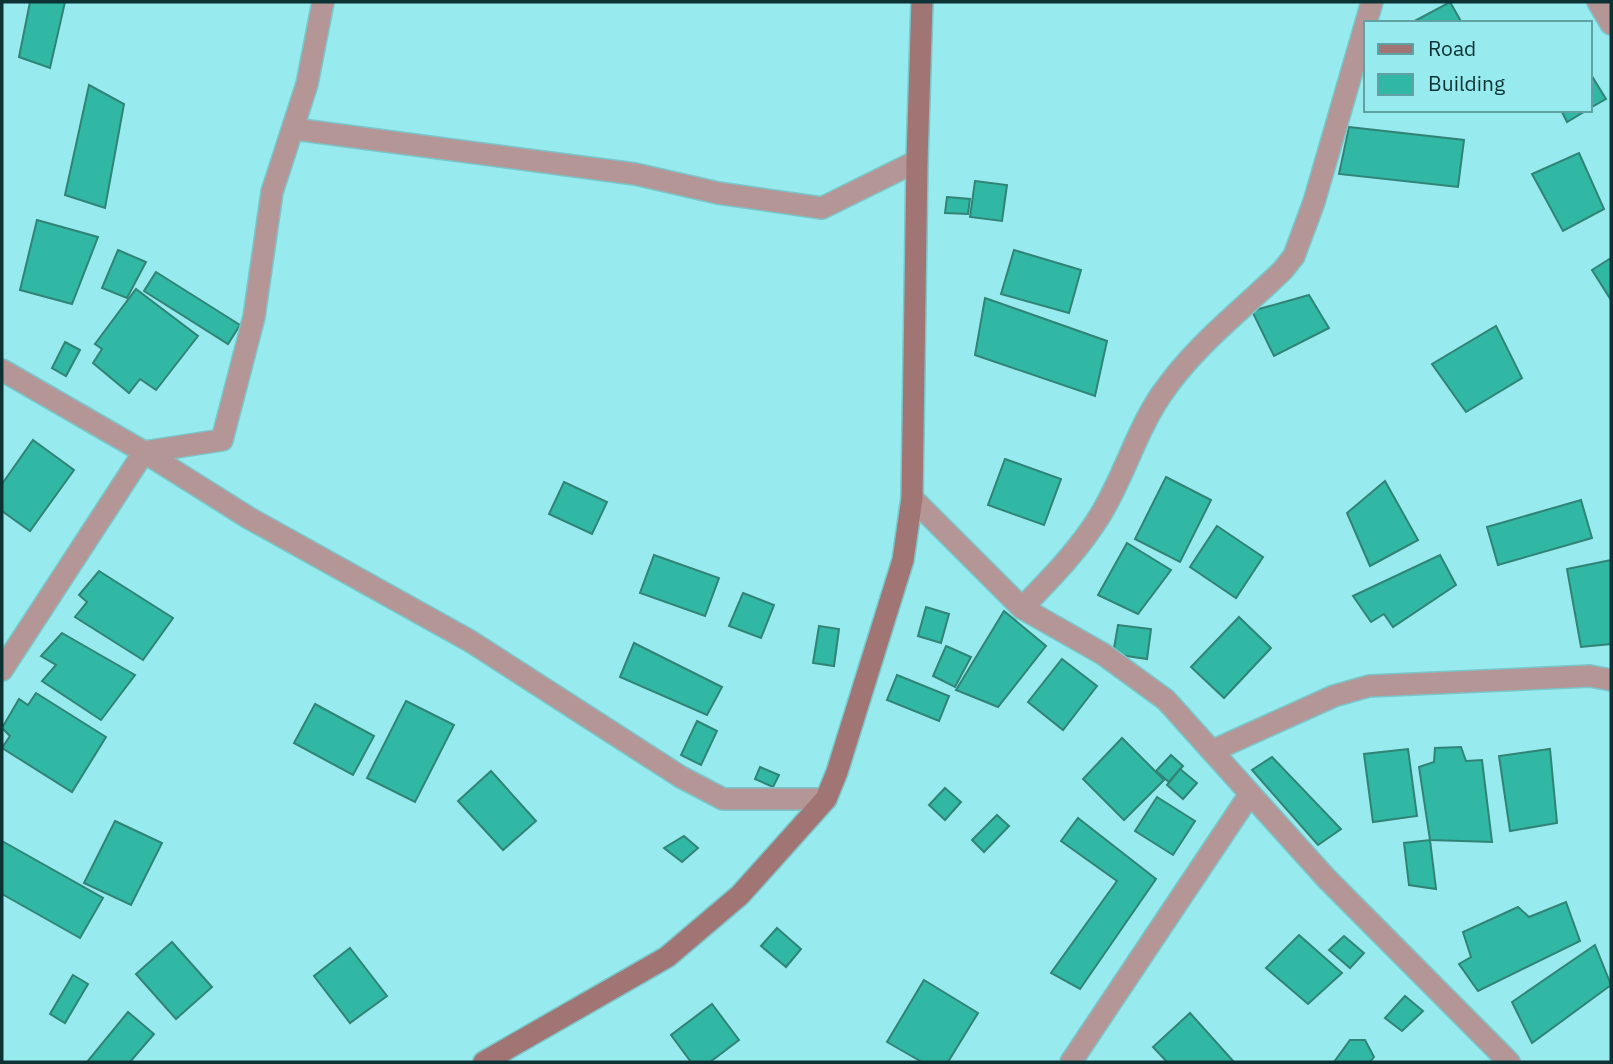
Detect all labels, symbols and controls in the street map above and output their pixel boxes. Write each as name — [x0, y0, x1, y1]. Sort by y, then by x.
legend — [1364, 21, 1592, 112]
text: Road — [1428, 34, 1476, 62]
text: Building — [1428, 69, 1505, 97]

